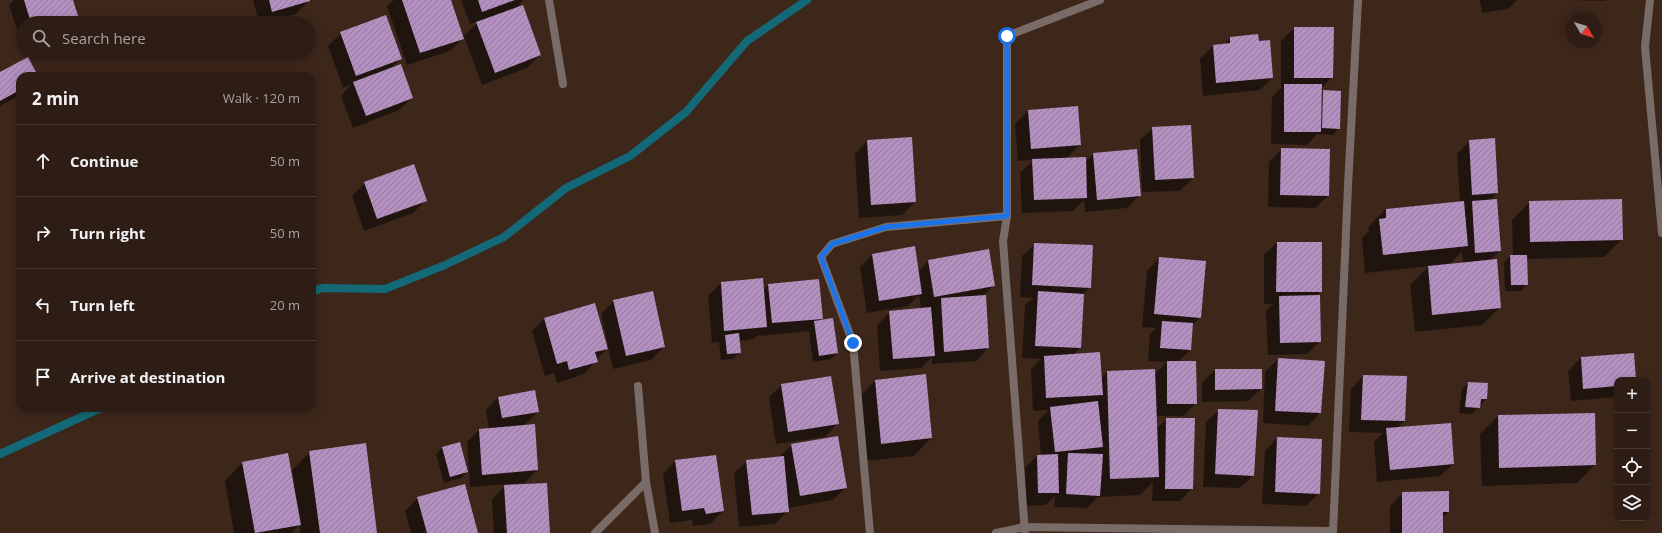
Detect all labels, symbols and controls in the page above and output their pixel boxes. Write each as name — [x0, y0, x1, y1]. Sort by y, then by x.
north arrow — [1566, 12, 1602, 48]
search box — [16, 16, 316, 60]
icon: search — [30, 27, 52, 49]
route start — [998, 27, 1016, 45]
text: Search here — [62, 28, 146, 48]
text: 2 min — [32, 87, 79, 110]
text: Walk · 120 m — [223, 89, 300, 107]
icon: ahead — [32, 150, 54, 172]
text: Continue — [70, 151, 138, 171]
text: 50 m — [270, 152, 300, 170]
icon: right — [32, 222, 54, 244]
text: Turn right — [70, 223, 145, 243]
text: 50 m — [270, 224, 300, 242]
icon: left — [32, 294, 54, 316]
text: Turn left — [70, 295, 135, 315]
text: 20 m — [270, 296, 300, 314]
route end — [844, 334, 862, 352]
icon: arrive — [32, 366, 54, 388]
text: Arrive at destination — [70, 367, 225, 387]
map controls — [1614, 377, 1650, 521]
button: + — [1614, 377, 1650, 413]
button: − — [1614, 413, 1650, 449]
button: locate — [1614, 449, 1650, 485]
button: layers — [1614, 485, 1650, 521]

